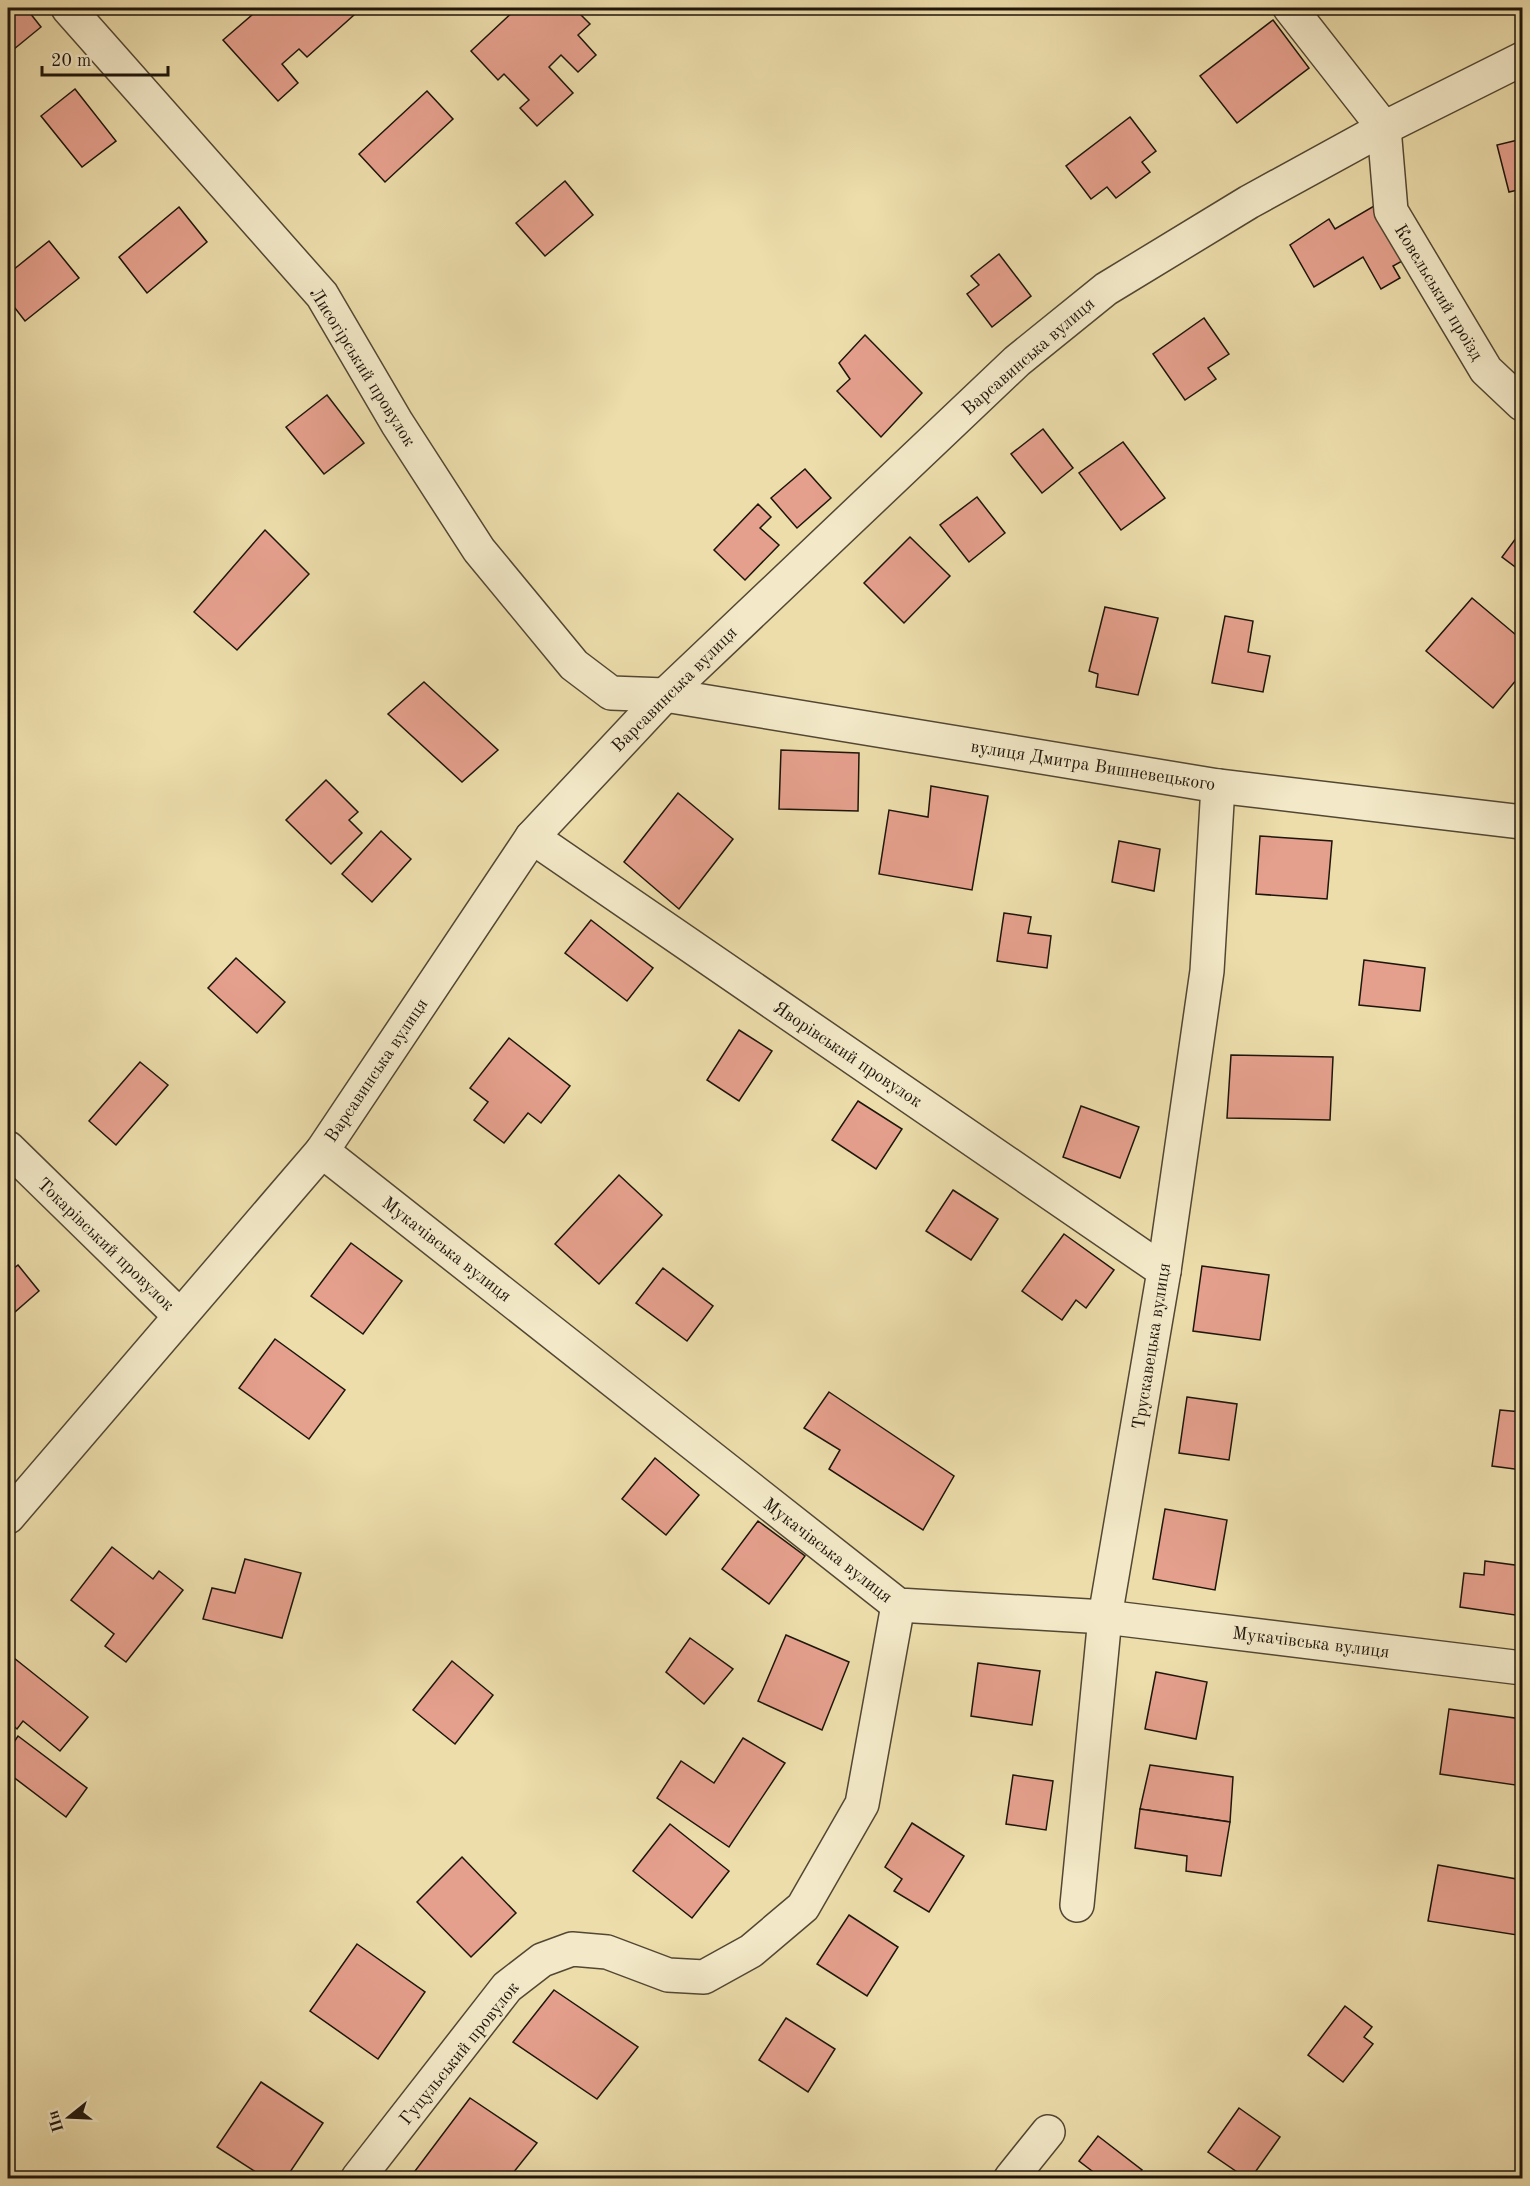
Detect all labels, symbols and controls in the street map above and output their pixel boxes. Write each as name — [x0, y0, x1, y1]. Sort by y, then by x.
scale bar — [42, 39, 168, 77]
text: 20 m — [51, 52, 91, 70]
street label: Ковельський проїзд — [1391, 221, 1486, 364]
street label: Лисогірський провулок — [306, 285, 418, 450]
street label: Варсавинська вулиця — [959, 295, 1098, 419]
street label: Варсавинська вулиця — [609, 624, 741, 756]
street label: вулиця Дмитра Вишневецького — [969, 738, 1216, 794]
street label: Варсавинська вулиця — [322, 995, 432, 1146]
street label: Яворівський провулок — [770, 998, 925, 1111]
street label: Токарівський провулок — [33, 1175, 177, 1315]
street label: Мукачівська вулиця — [378, 1194, 514, 1306]
street label: Трускавецька вулиця — [1130, 1262, 1174, 1431]
street label: Мукачівська вулиця — [759, 1495, 895, 1607]
street label: Мукачівська вулиця — [1231, 1624, 1391, 1662]
street label: Гуцульський провулок — [397, 1979, 523, 2129]
north arrow — [39, 2087, 99, 2147]
text: Пн — [46, 2108, 68, 2134]

